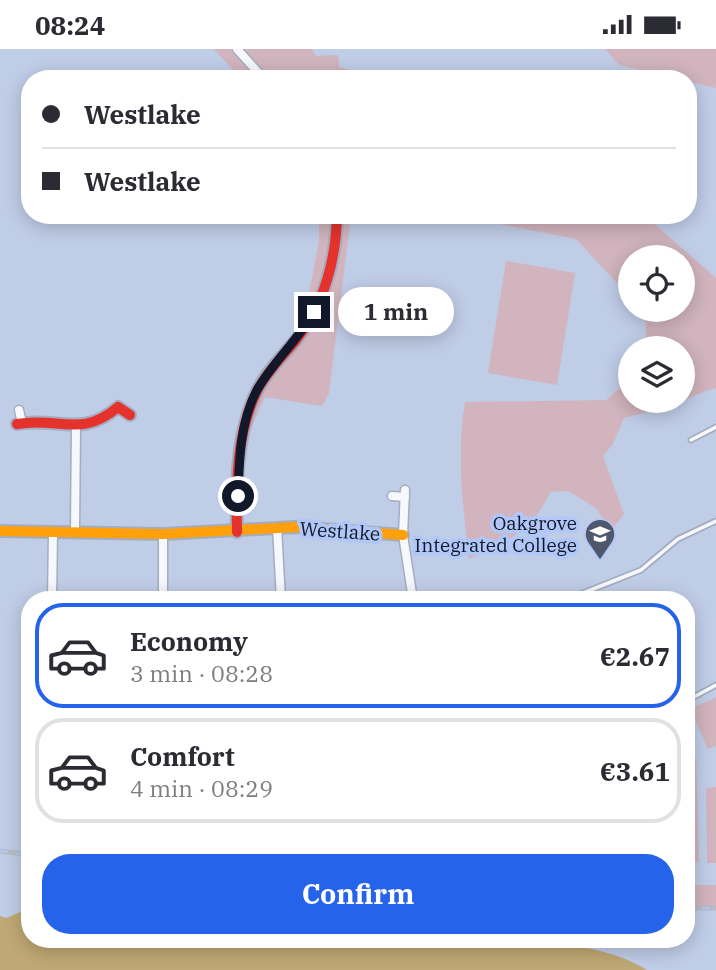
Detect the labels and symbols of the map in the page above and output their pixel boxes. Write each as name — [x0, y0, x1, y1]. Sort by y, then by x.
callout: 1 min — [338, 287, 454, 337]
route end — [298, 296, 330, 328]
route start — [222, 480, 254, 512]
place label: Oakgrove Integrated College — [415, 511, 577, 557]
street label: Westlake — [299, 516, 381, 546]
school or university icon: Oakgrove Integrated College — [583, 517, 617, 561]

